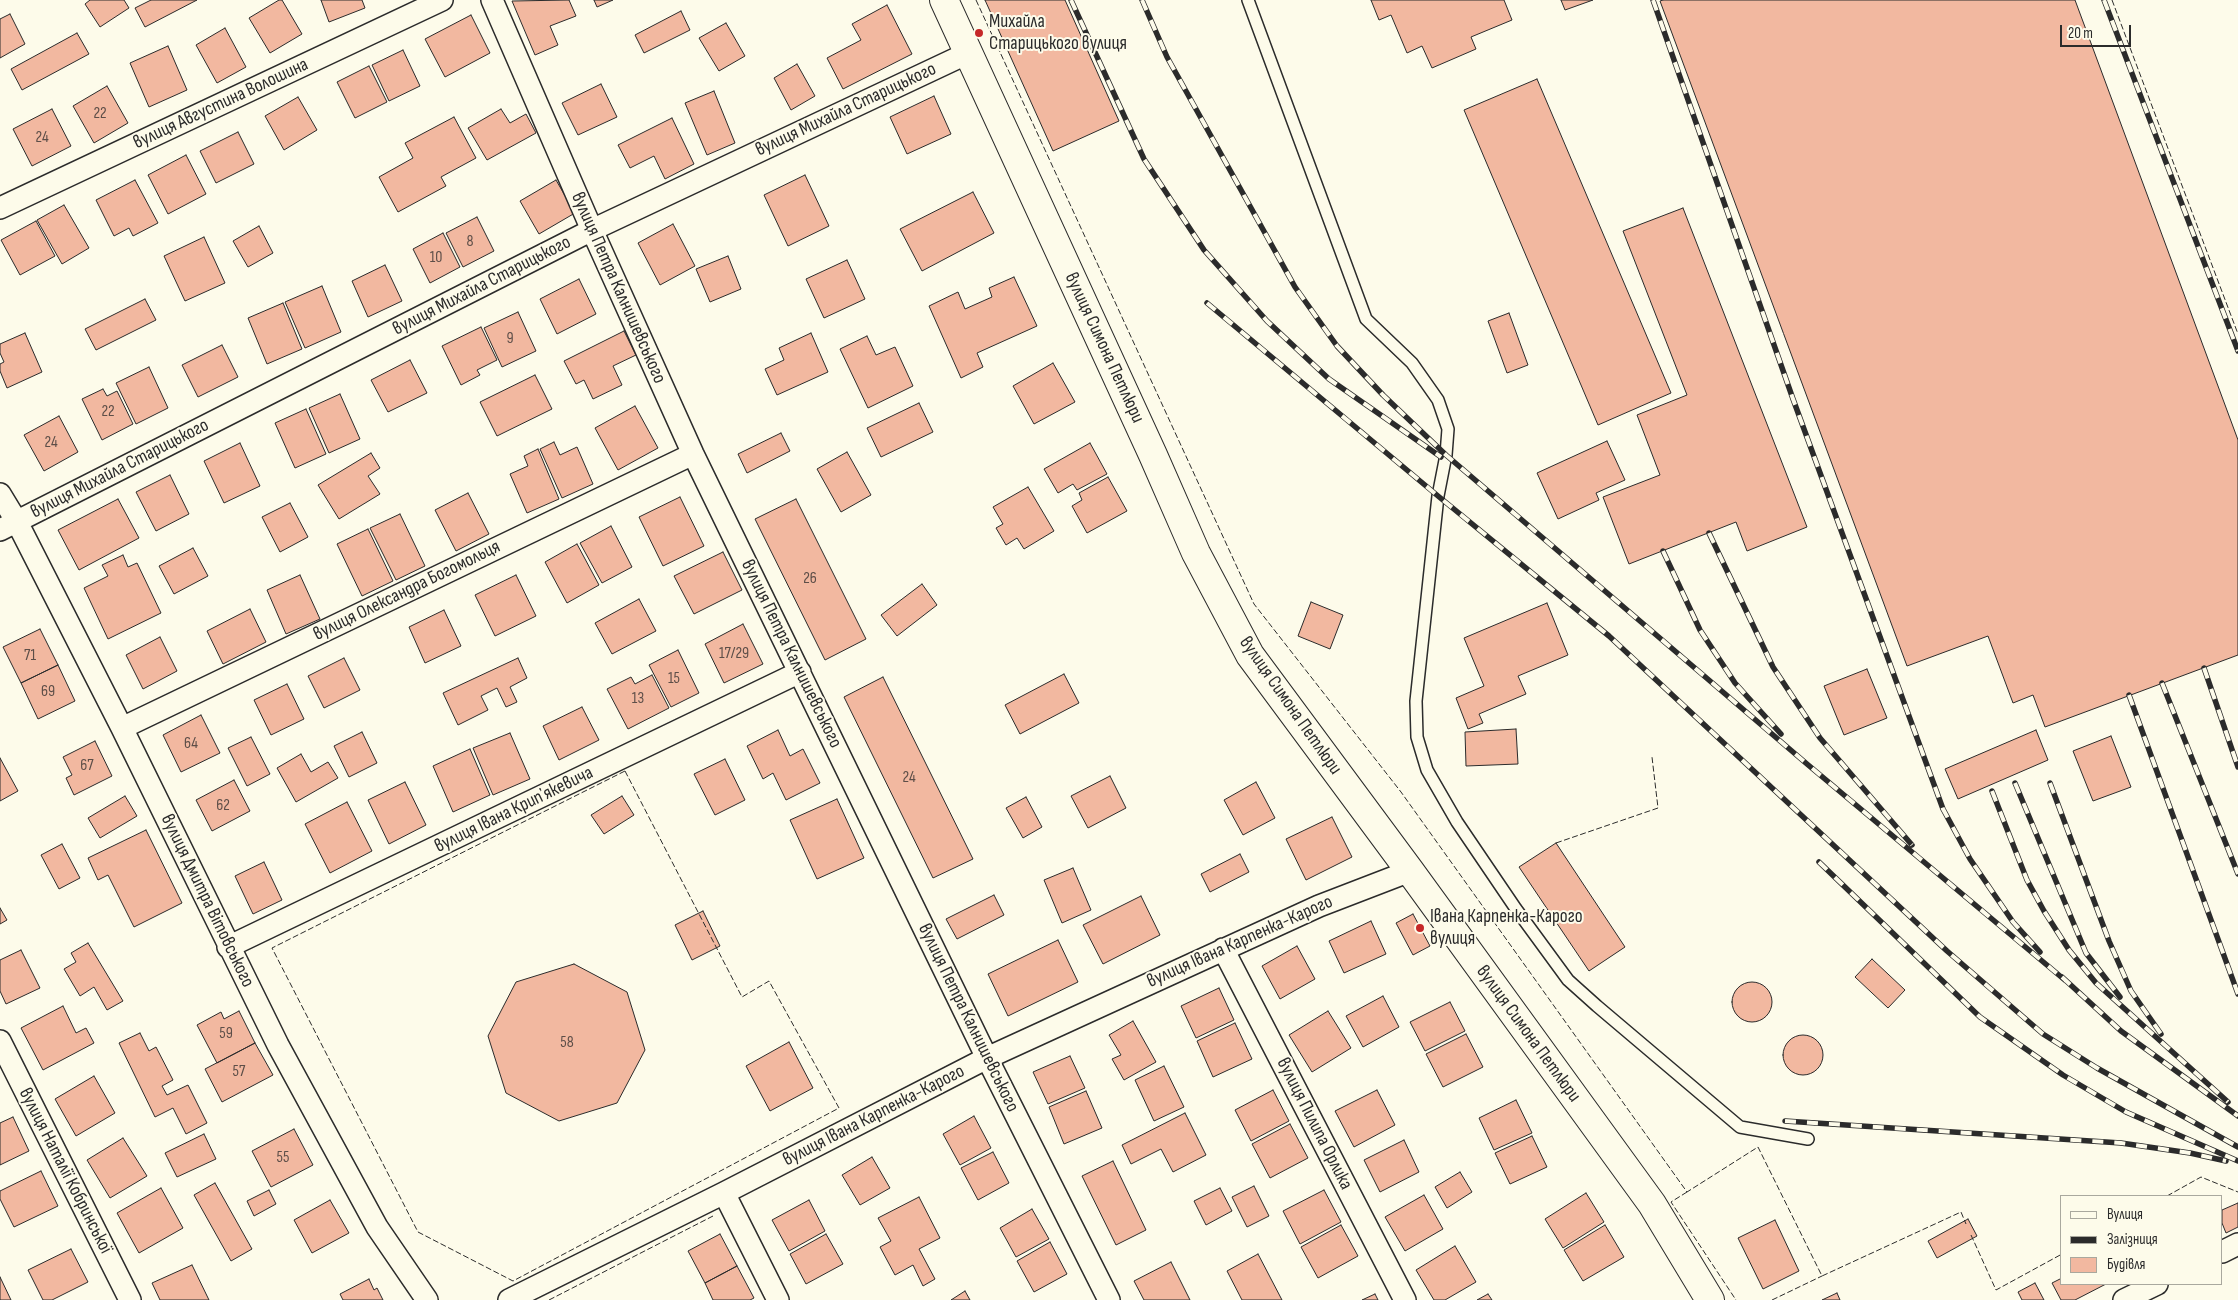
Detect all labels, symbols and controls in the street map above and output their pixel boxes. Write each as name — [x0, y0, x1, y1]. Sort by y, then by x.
place label: Михайла Старицького вулиця — [989, 11, 1127, 55]
scale bar — [2063, 15, 2134, 47]
text: 20 m — [2068, 24, 2093, 43]
marker: Михайла Старицького вулиця — [973, 27, 985, 39]
street label: вулиця Августина Волошина — [130, 53, 312, 155]
street label: вулиця Михайла Старицького — [752, 58, 940, 162]
house number: 22 — [93, 104, 107, 124]
house number: 24 — [35, 128, 49, 148]
street label: вулиця Петра Калнишевського — [566, 189, 670, 387]
street label: вулиця Михайла Старицького — [389, 231, 575, 341]
house number: 8 — [466, 232, 474, 252]
house number: 10 — [430, 248, 442, 268]
street label: вулиця Симона Петлюри — [1059, 269, 1149, 427]
house number: 9 — [506, 329, 514, 349]
house number: 22 — [101, 402, 115, 422]
street label: вулиця Михайла Старицького — [27, 414, 213, 524]
house number: 24 — [44, 433, 58, 453]
street label: вулиця Олександра Богомольця — [310, 536, 504, 646]
street label: вулиця Петра Калнишевського — [735, 556, 847, 752]
house number: 26 — [803, 569, 817, 589]
street label: вулиця Симона Петлюри — [1234, 633, 1346, 779]
house number: 17/29 — [719, 644, 749, 664]
house number: 71 — [24, 646, 36, 666]
house number: 15 — [668, 669, 680, 689]
house number: 69 — [41, 682, 55, 702]
house number: 13 — [632, 689, 644, 709]
house number: 64 — [184, 734, 198, 754]
house number: 67 — [80, 756, 94, 776]
street label: вулиця Івана Крипʼякевича — [431, 762, 597, 858]
house number: 24 — [902, 768, 916, 788]
house number: 62 — [216, 796, 230, 816]
street label: вулиця Дмитра Вітовського — [155, 811, 259, 991]
street label: вулиця Івана Карпенка-Карого — [1144, 891, 1336, 993]
place label: Івана Карпенка-Карого вулиця — [1430, 906, 1583, 950]
street label: вулиця Петра Калнишевського — [912, 920, 1024, 1116]
marker: Івана Карпенка-Карого вулиця — [1414, 922, 1426, 934]
street label: вулиця Симона Петлюри — [1471, 961, 1585, 1107]
house number: 59 — [219, 1024, 233, 1044]
house number: 58 — [560, 1033, 574, 1053]
street label: вулиця Пилипа Орлика — [1271, 1054, 1357, 1194]
street label: вулиця Івана Карпенка-Карого — [779, 1060, 969, 1172]
house number: 57 — [233, 1062, 245, 1082]
street label: вулиця Наталії Кобринської — [13, 1084, 117, 1258]
house number: 55 — [277, 1148, 289, 1168]
legend — [2060, 1195, 2223, 1285]
text: Вулиця — [2107, 1205, 2143, 1224]
text: Залізниця — [2107, 1230, 2158, 1249]
text: Будівля — [2107, 1255, 2145, 1274]

